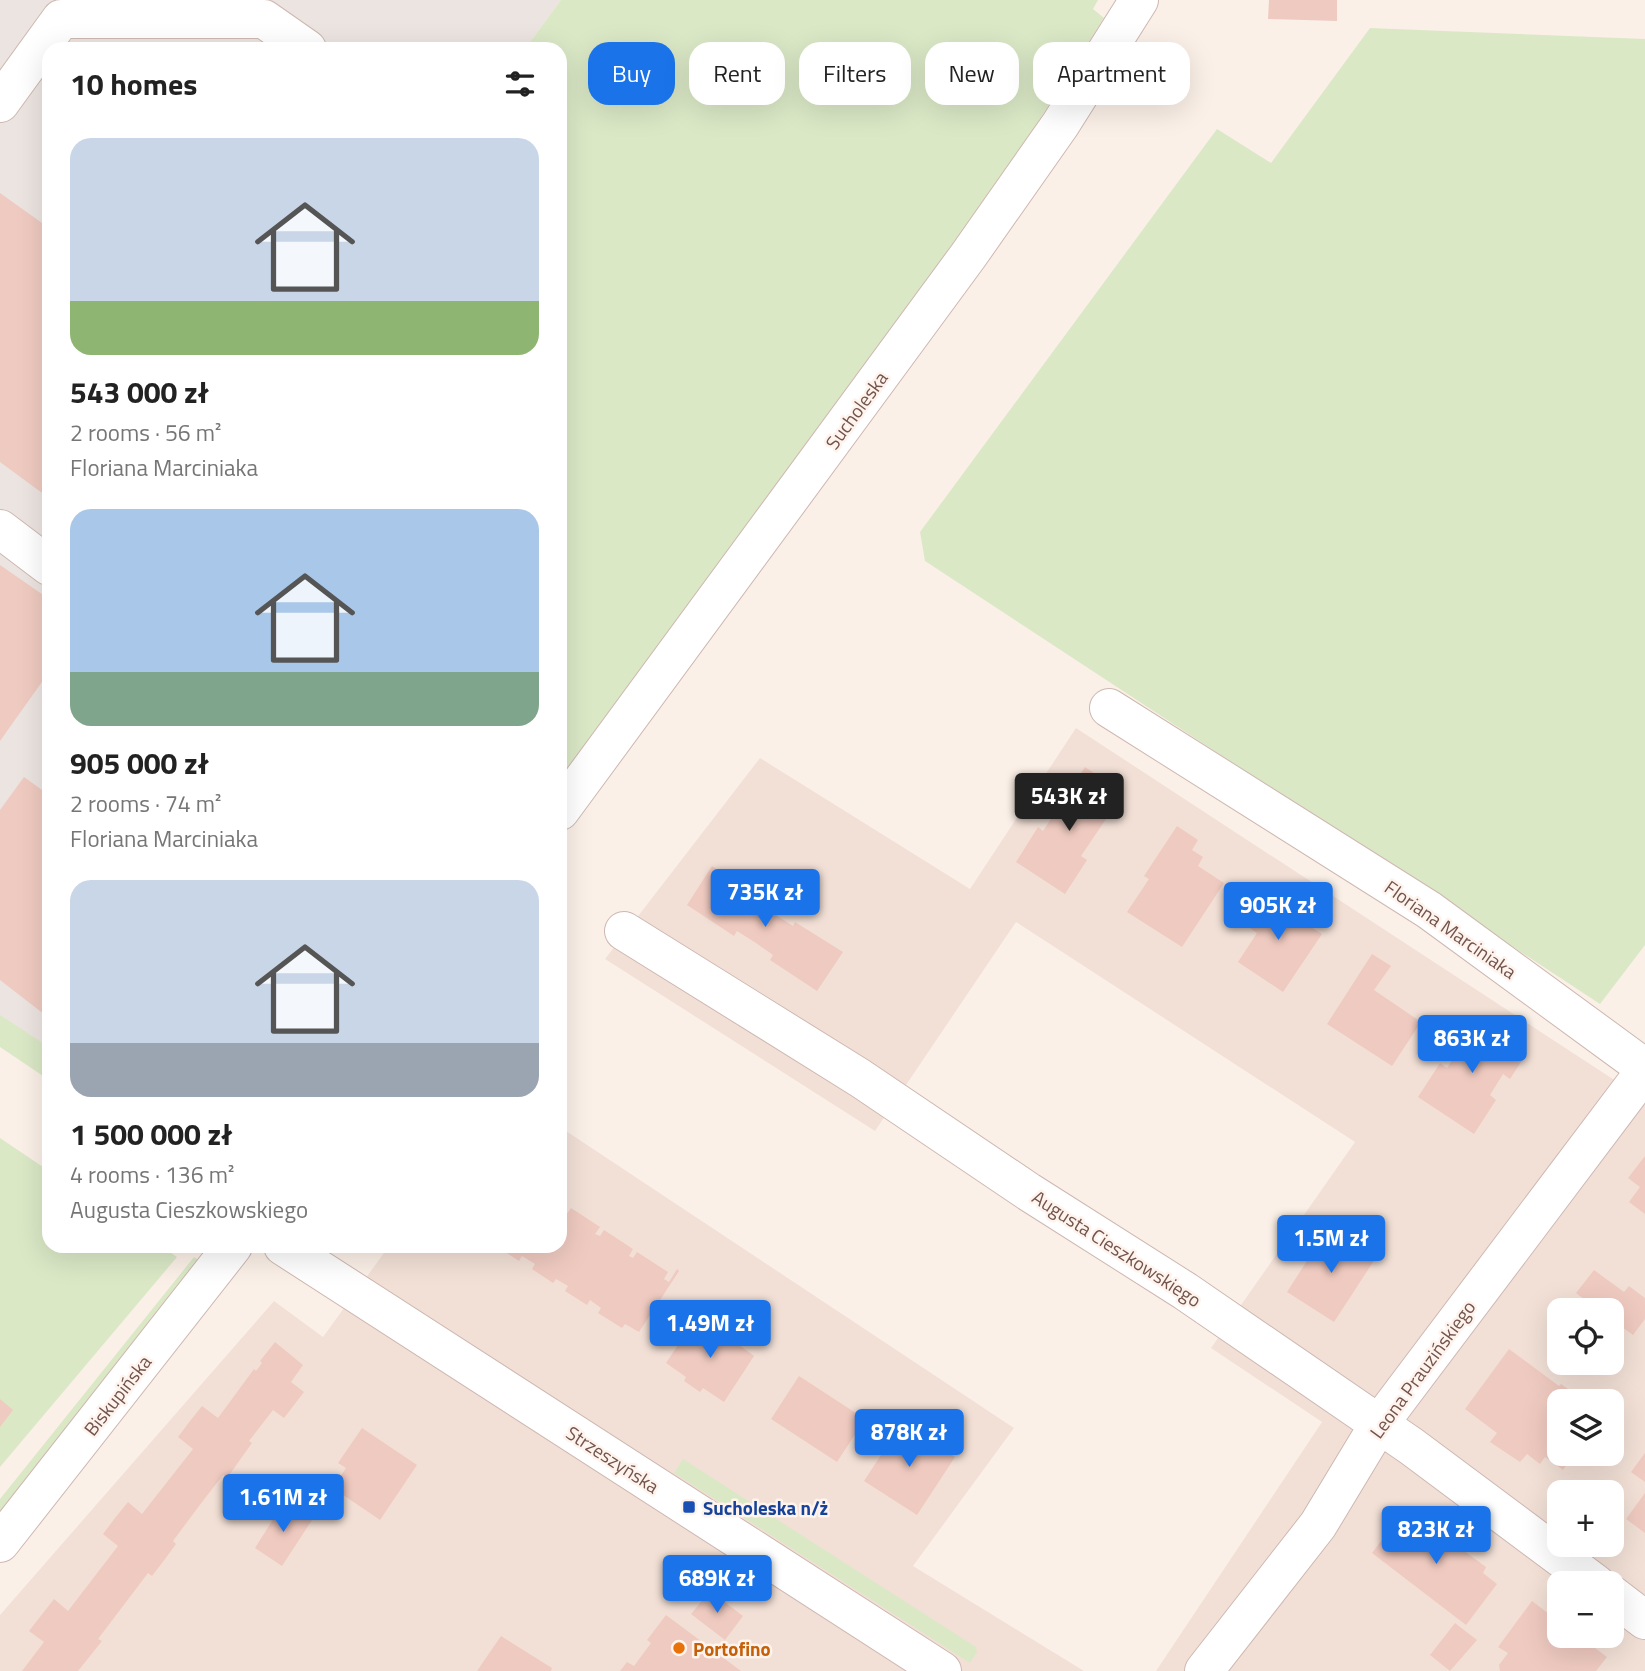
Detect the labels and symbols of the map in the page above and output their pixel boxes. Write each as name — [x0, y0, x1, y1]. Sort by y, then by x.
street label: Sucholeska — [818, 365, 895, 455]
pin: 543K zł — [1004, 774, 1134, 833]
pin: 735K zł — [700, 870, 830, 929]
street label: Floriana Marciniaka — [1379, 873, 1523, 986]
pin: 905K zł — [1213, 883, 1343, 942]
pin: 863K zł — [1407, 1016, 1537, 1075]
street label: Augusta Cieszkowskiego — [1027, 1182, 1207, 1314]
pin: 1.5M zł — [1266, 1216, 1396, 1275]
street label: Leona Prauzińskiego — [1362, 1294, 1482, 1444]
pin: 1.49M zł — [638, 1300, 782, 1360]
street label: Biskupińska — [76, 1348, 158, 1442]
pin: 878K zł — [844, 1410, 974, 1469]
street label: Strzeszyńska — [561, 1418, 666, 1500]
pin: 1.61M zł — [211, 1474, 355, 1534]
place label: Sucholeska n/ż — [703, 1493, 828, 1522]
marker: Sucholeska n/ż — [681, 1499, 697, 1515]
pin: 823K zł — [1371, 1506, 1501, 1566]
pin: 689K zł — [652, 1556, 782, 1615]
place label: Portofino — [693, 1634, 771, 1663]
marker: Portofino — [671, 1640, 687, 1656]

